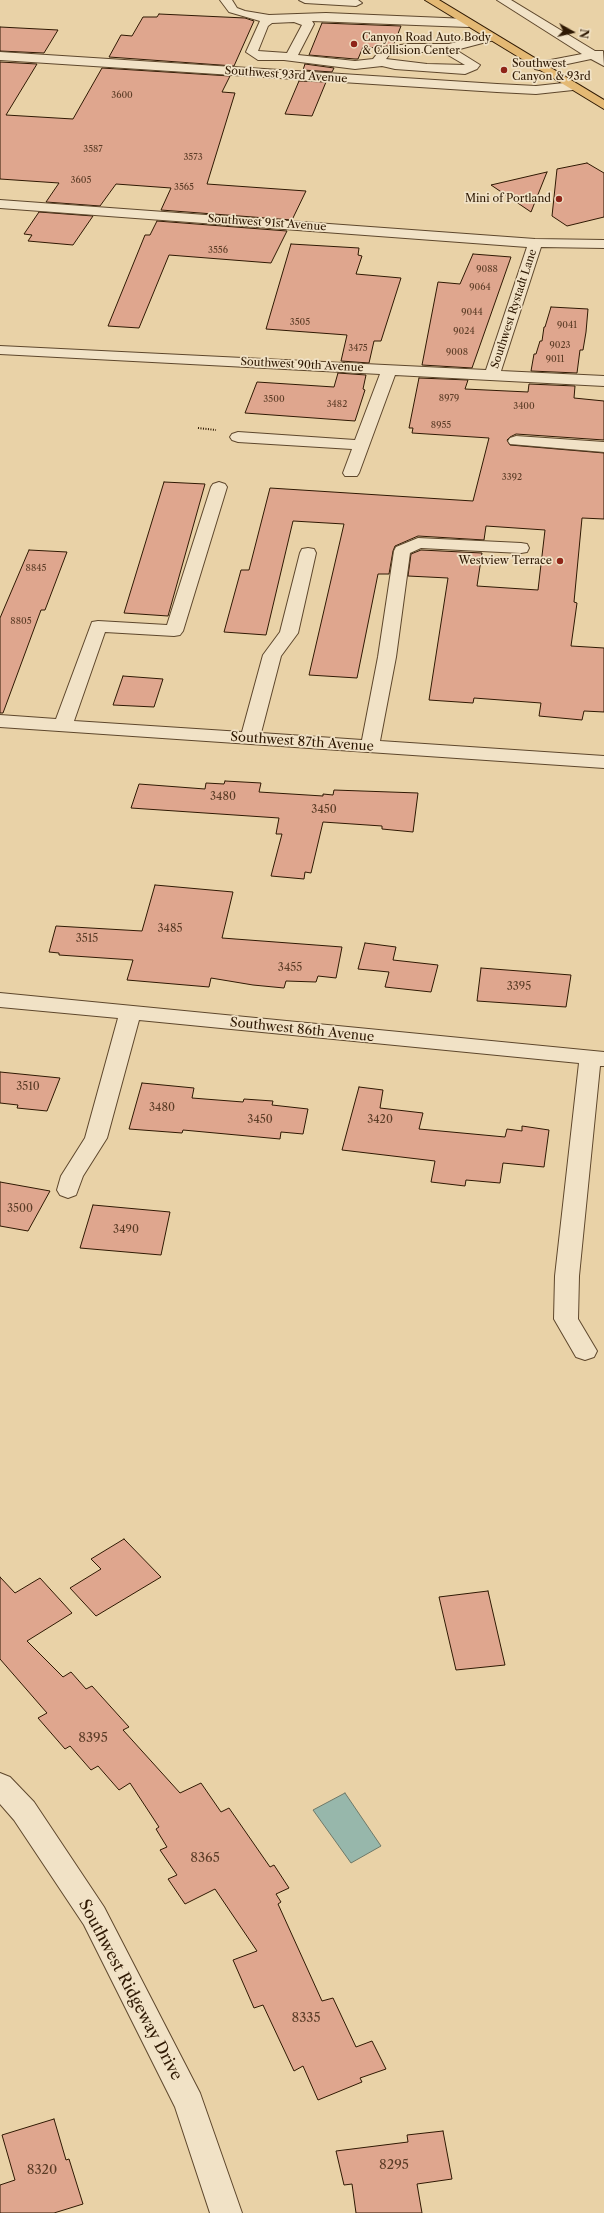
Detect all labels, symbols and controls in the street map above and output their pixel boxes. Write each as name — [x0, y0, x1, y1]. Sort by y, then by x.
north arrow — [552, 12, 592, 52]
text: N — [576, 28, 591, 39]
place label: Canyon Road Auto Body & Collision Center — [362, 31, 491, 57]
marker: Canyon Road Auto Body & Collision Center — [349, 39, 359, 49]
place label: Southwest Canyon & 93rd — [512, 57, 591, 83]
street label: Southwest 93rd Avenue — [224, 64, 348, 86]
marker: Southwest Canyon & 93rd — [499, 65, 509, 75]
house number: 3600 — [111, 90, 133, 100]
house number: 3587 — [83, 144, 103, 154]
house number: 3573 — [183, 152, 203, 162]
house number: 3605 — [71, 175, 91, 185]
house number: 3565 — [174, 182, 194, 192]
place label: Mini of Portland — [465, 192, 551, 206]
marker: Mini of Portland — [554, 194, 564, 204]
street label: Southwest 91st Avenue — [207, 212, 327, 234]
house number: 3556 — [208, 245, 228, 255]
street label: Southwest Rystadt Lane — [488, 248, 540, 370]
house number: 9088 — [476, 264, 498, 274]
house number: 9064 — [469, 282, 491, 292]
house number: 9044 — [461, 307, 483, 317]
house number: 3505 — [290, 317, 310, 327]
house number: 9041 — [557, 320, 577, 330]
house number: 9024 — [453, 326, 475, 336]
house number: 9023 — [549, 340, 571, 350]
house number: 3475 — [348, 343, 368, 353]
house number: 9008 — [446, 347, 468, 357]
house number: 9011 — [546, 354, 564, 364]
street label: Southwest 90th Avenue — [240, 355, 364, 375]
house number: 8979 — [439, 393, 459, 403]
house number: 3500 — [263, 394, 285, 404]
house number: 3482 — [327, 399, 347, 409]
house number: 3400 — [513, 401, 535, 411]
house number: 8955 — [431, 420, 451, 430]
house number: 3392 — [502, 472, 522, 482]
place label: Westview Terrace — [459, 554, 552, 568]
marker: Westview Terrace — [555, 556, 565, 566]
house number: 8845 — [26, 563, 46, 573]
house number: 8805 — [10, 616, 32, 626]
street label: Southwest 87th Avenue — [230, 729, 374, 755]
house number: 3480 — [210, 790, 236, 804]
house number: 3450 — [311, 803, 337, 817]
house number: 3485 — [158, 922, 182, 936]
house number: 3515 — [76, 932, 98, 946]
house number: 3455 — [278, 961, 302, 975]
house number: 3395 — [507, 980, 531, 994]
street label: Southwest 86th Avenue — [229, 1015, 375, 1045]
house number: 3510 — [16, 1080, 40, 1094]
house number: 3480 — [149, 1101, 175, 1115]
house number: 3450 — [247, 1113, 273, 1127]
house number: 3420 — [367, 1113, 393, 1127]
house number: 3500 — [7, 1202, 33, 1216]
house number: 3490 — [113, 1223, 139, 1237]
house number: 8395 — [78, 1730, 108, 1746]
house number: 8365 — [190, 1850, 220, 1866]
street label: Southwest Ridgeway Drive — [74, 1896, 186, 2084]
house number: 8335 — [291, 2010, 321, 2026]
house number: 8295 — [379, 2157, 409, 2173]
house number: 8320 — [27, 2162, 57, 2178]

